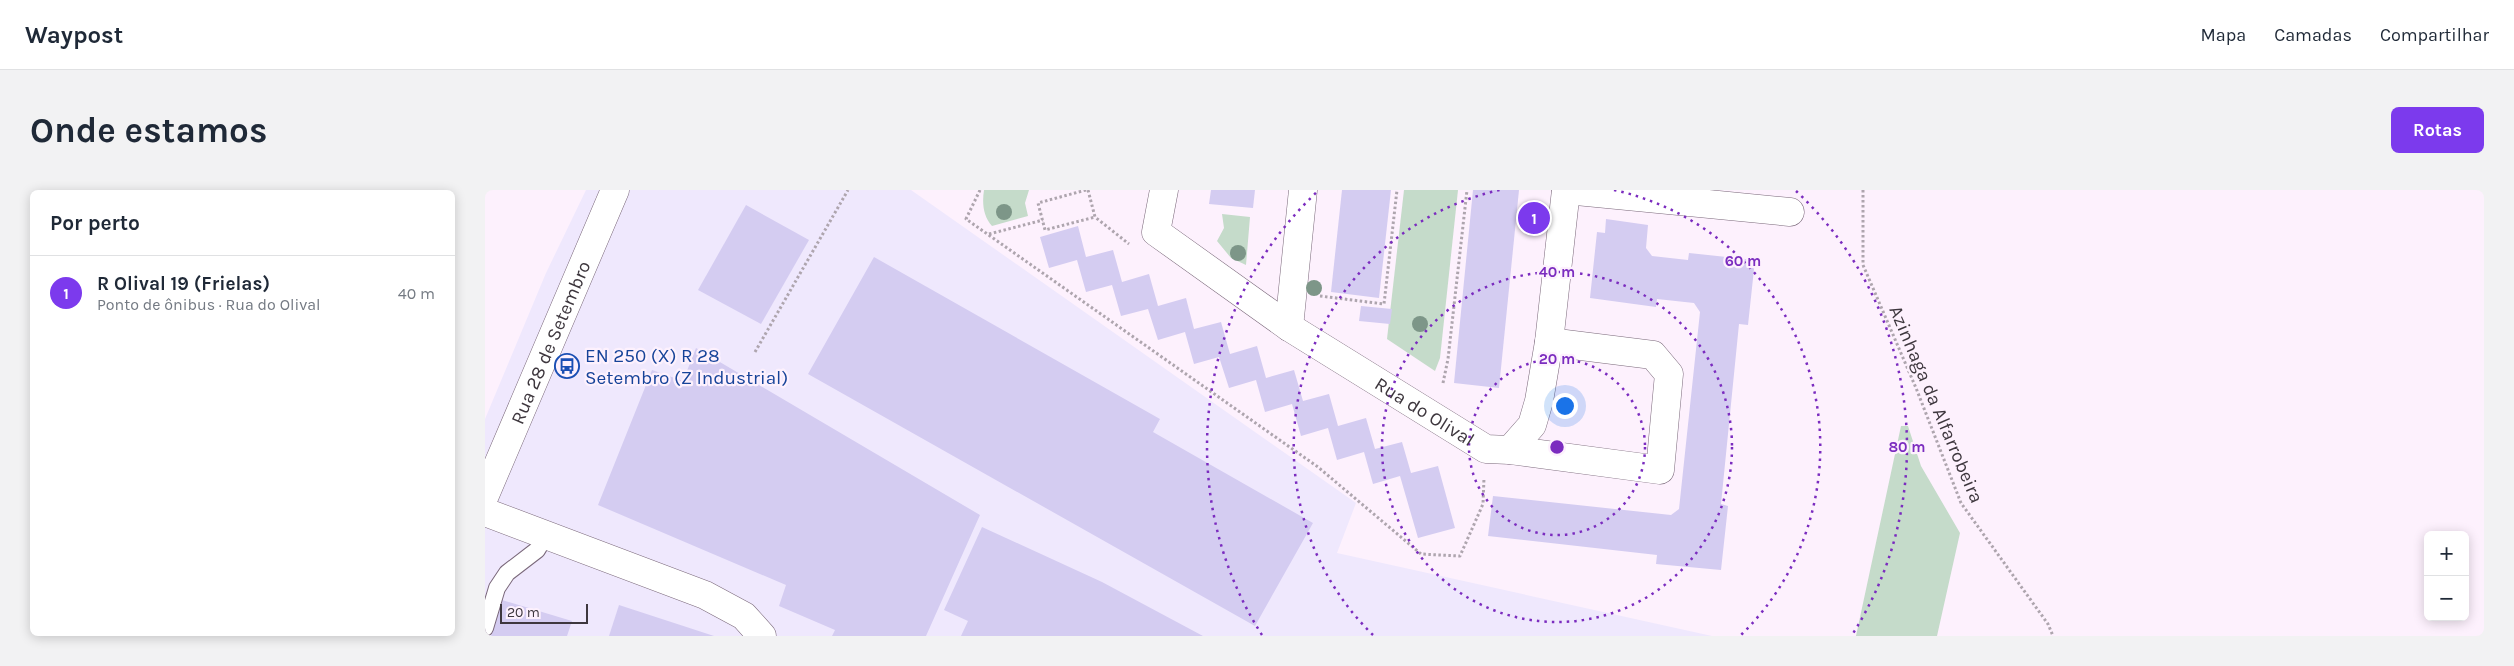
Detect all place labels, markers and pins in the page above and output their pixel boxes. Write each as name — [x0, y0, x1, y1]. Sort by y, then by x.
pin: 1 — [1518, 199, 1550, 237]
place label: EN 250 (X) R 28 Setembro (Z Industrial) — [585, 345, 788, 389]
bus stop icon: EN 250 (X) R 28 Setembro (Z Industrial) — [554, 353, 580, 379]
centre of rings — [1548, 438, 1566, 456]

